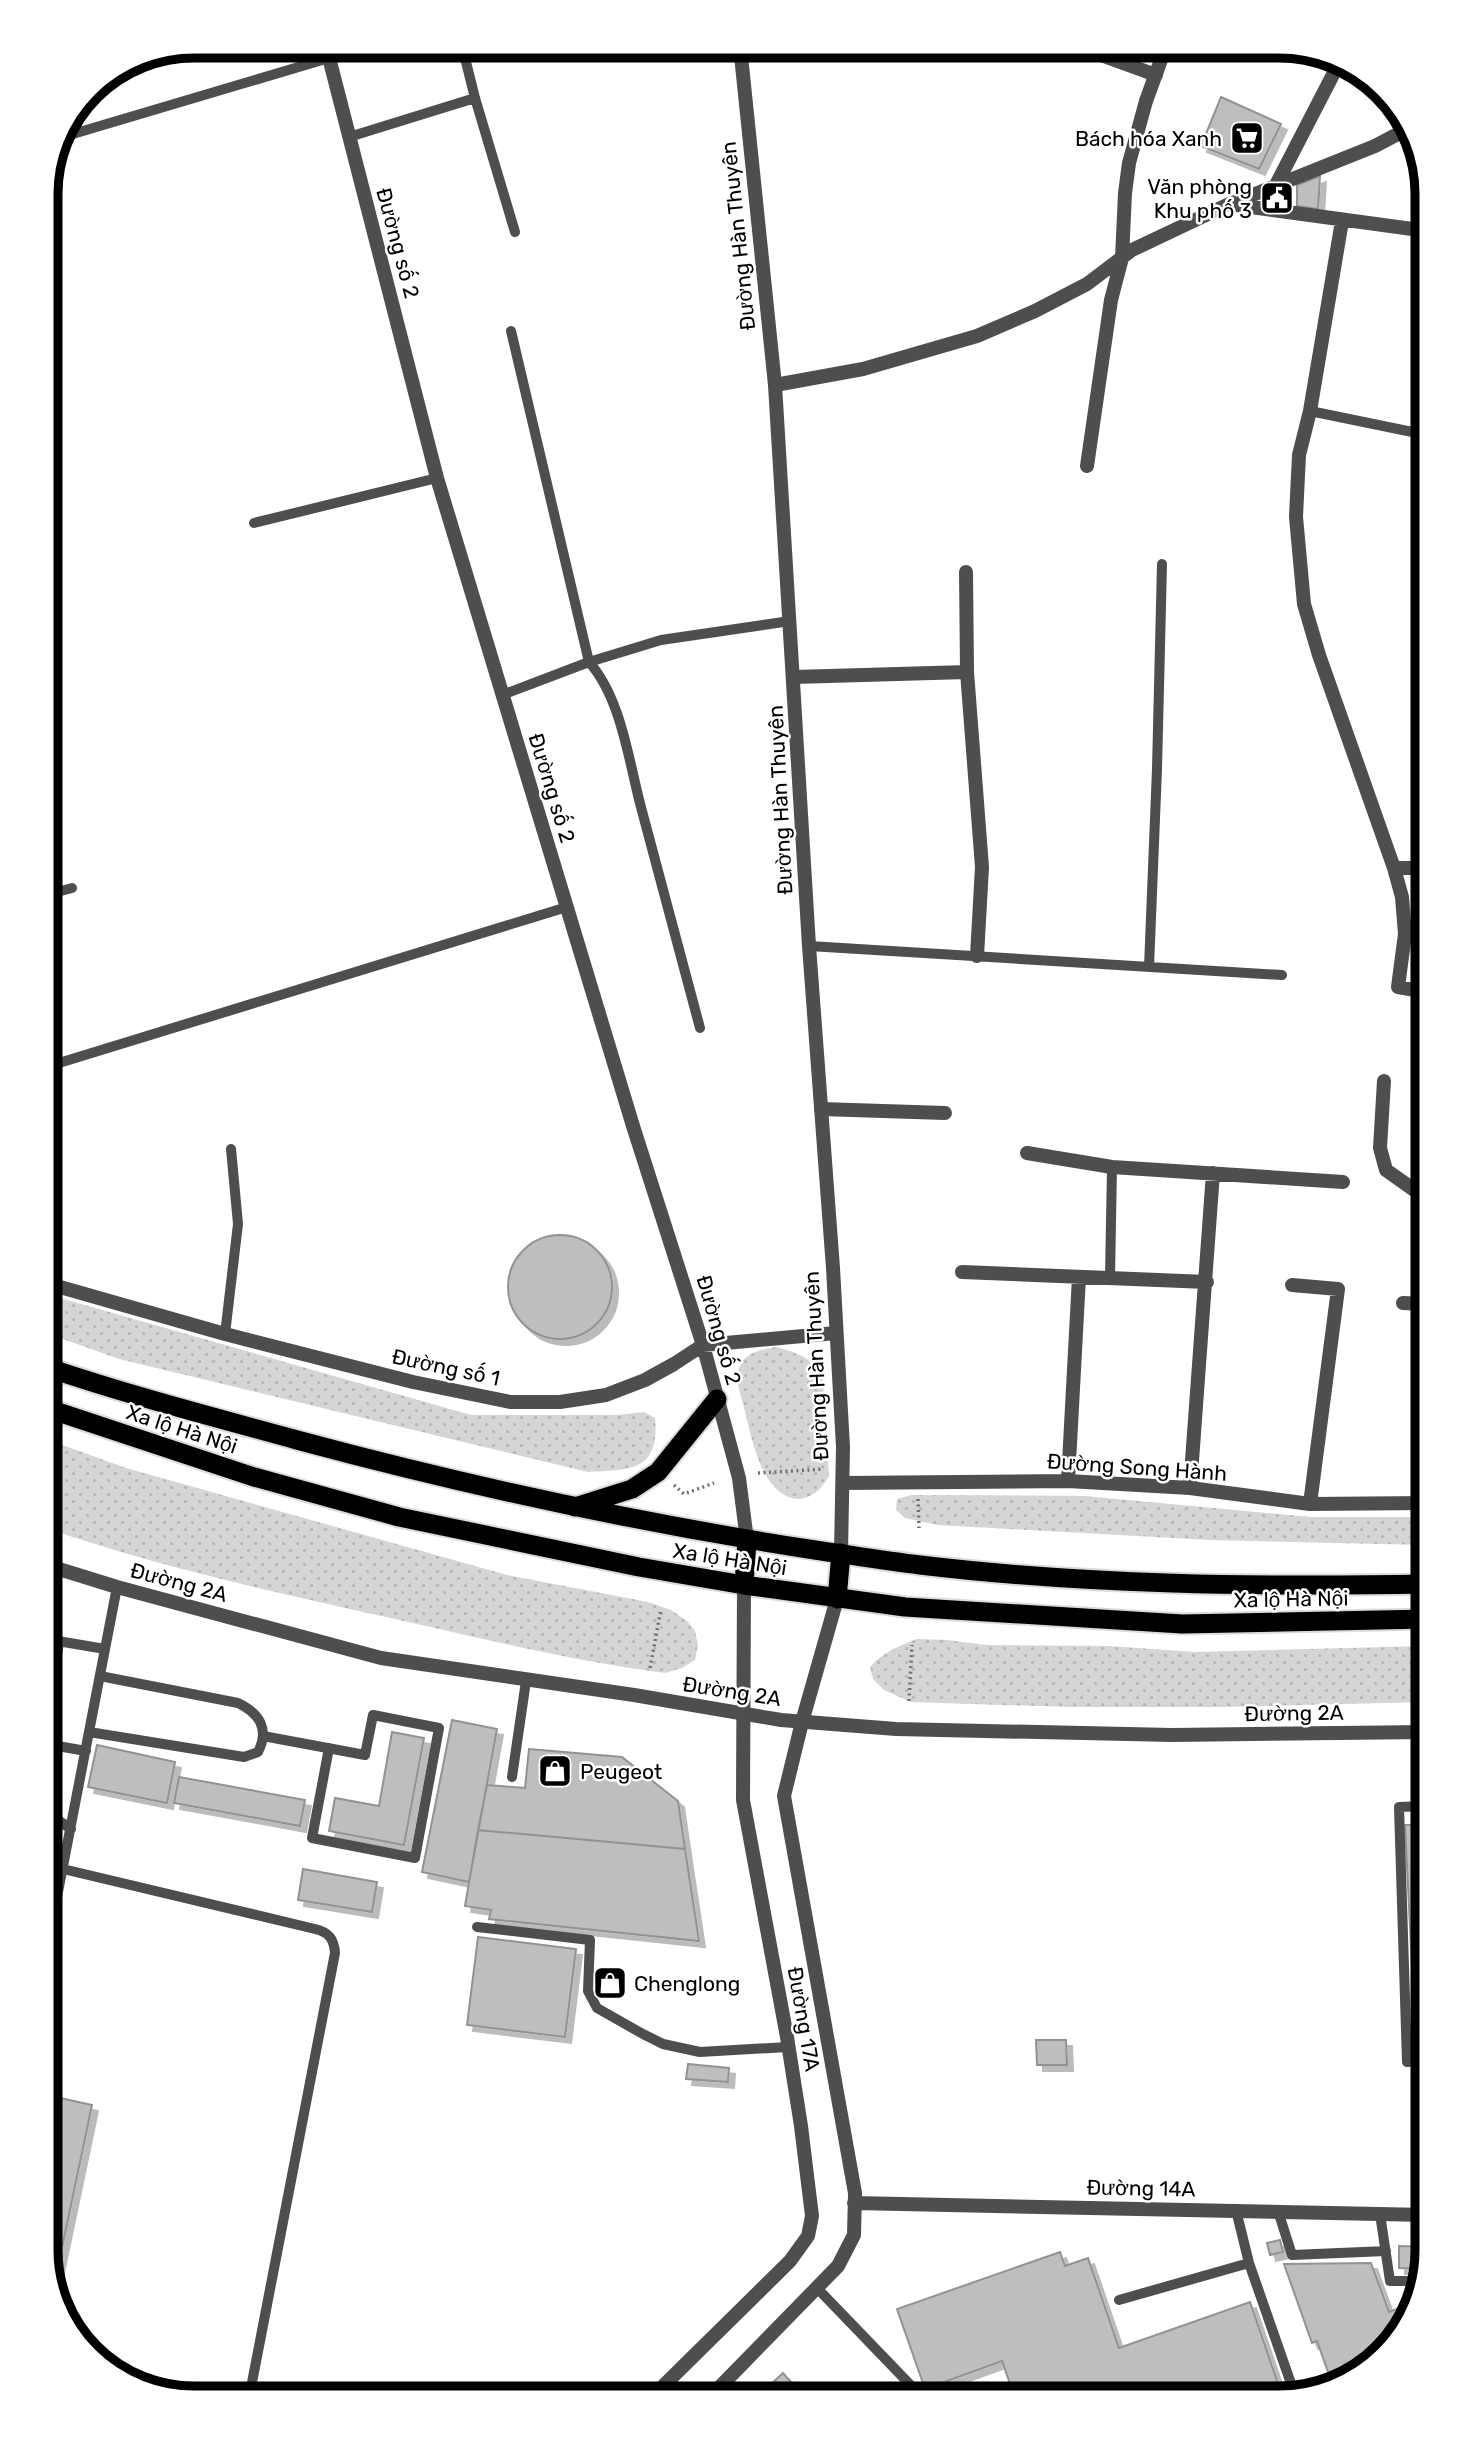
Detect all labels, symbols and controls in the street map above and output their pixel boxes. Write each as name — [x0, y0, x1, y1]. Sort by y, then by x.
supermarket icon: Bách hóa Xanh — [1228, 119, 1266, 157]
place label: Bách hóa Xanh — [1075, 126, 1222, 151]
street label: Đường Hàn Thuyên — [716, 140, 760, 332]
place label: Văn phòng Khu phố 3 — [1147, 174, 1252, 223]
public building icon: Văn phòng Khu phố 3 — [1258, 179, 1296, 217]
street label: Đường số 2 — [371, 185, 425, 301]
street label: Đường Hàn Thuyên — [763, 705, 797, 895]
street label: Đường số 2 — [524, 730, 580, 846]
street label: Đường Hàn Thuyên — [799, 1271, 833, 1461]
street label: Đường số 2 — [691, 1272, 747, 1388]
street label: Đường số 1 — [390, 1343, 502, 1391]
street label: Xa lộ Hà Nội — [123, 1399, 241, 1459]
street label: Đường Song Hành — [1046, 1448, 1228, 1486]
street label: Xa lộ Hà Nội — [671, 1538, 789, 1580]
street label: Đường 2A — [128, 1557, 230, 1607]
street label: Xa lộ Hà Nội — [1233, 1585, 1349, 1613]
street label: Đường 2A — [681, 1671, 783, 1711]
street label: Đường 2A — [1244, 1700, 1344, 1726]
shop icon: Peugeot — [536, 1752, 574, 1790]
place label: Peugeot — [580, 1759, 662, 1784]
shop icon: Chenglong — [591, 1964, 629, 2002]
street label: Đường 17A — [783, 1965, 825, 2073]
place label: Chenglong — [634, 1971, 740, 1996]
street label: Đường 14A — [1086, 2175, 1196, 2201]

